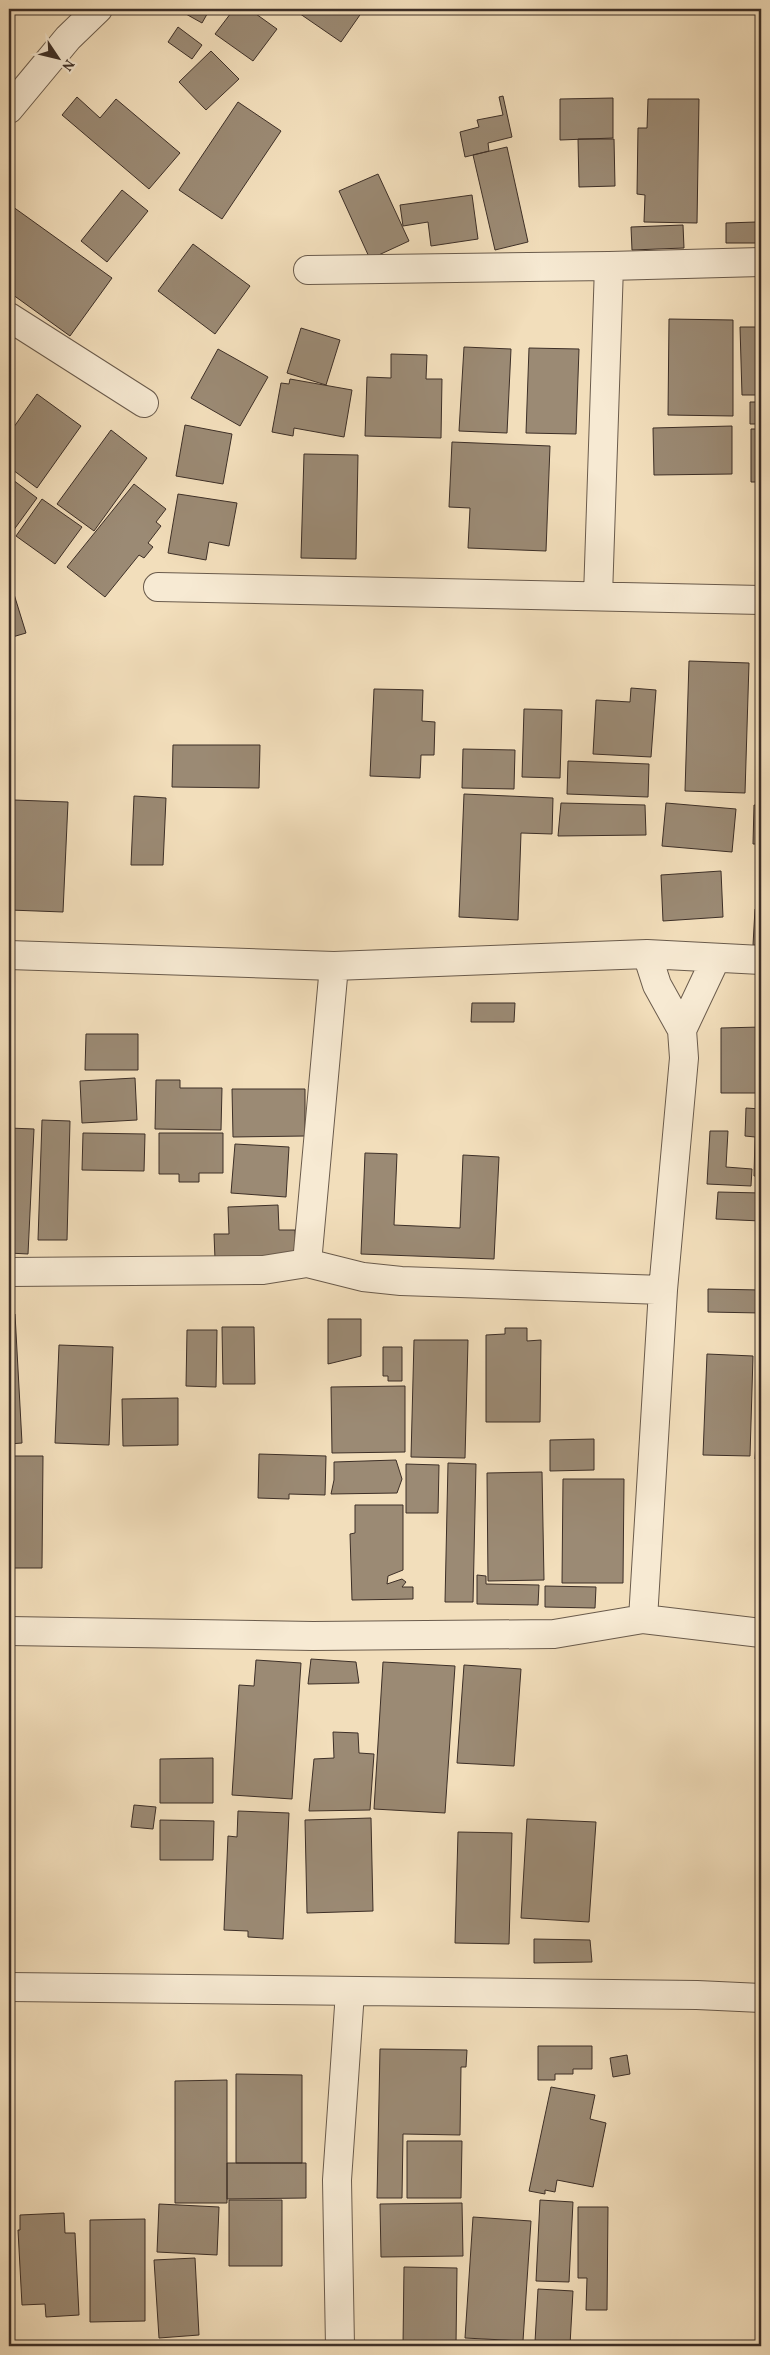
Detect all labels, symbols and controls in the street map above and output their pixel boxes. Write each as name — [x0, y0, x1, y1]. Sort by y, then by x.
north arrow — [32, 32, 82, 82]
text: N — [57, 55, 78, 74]

